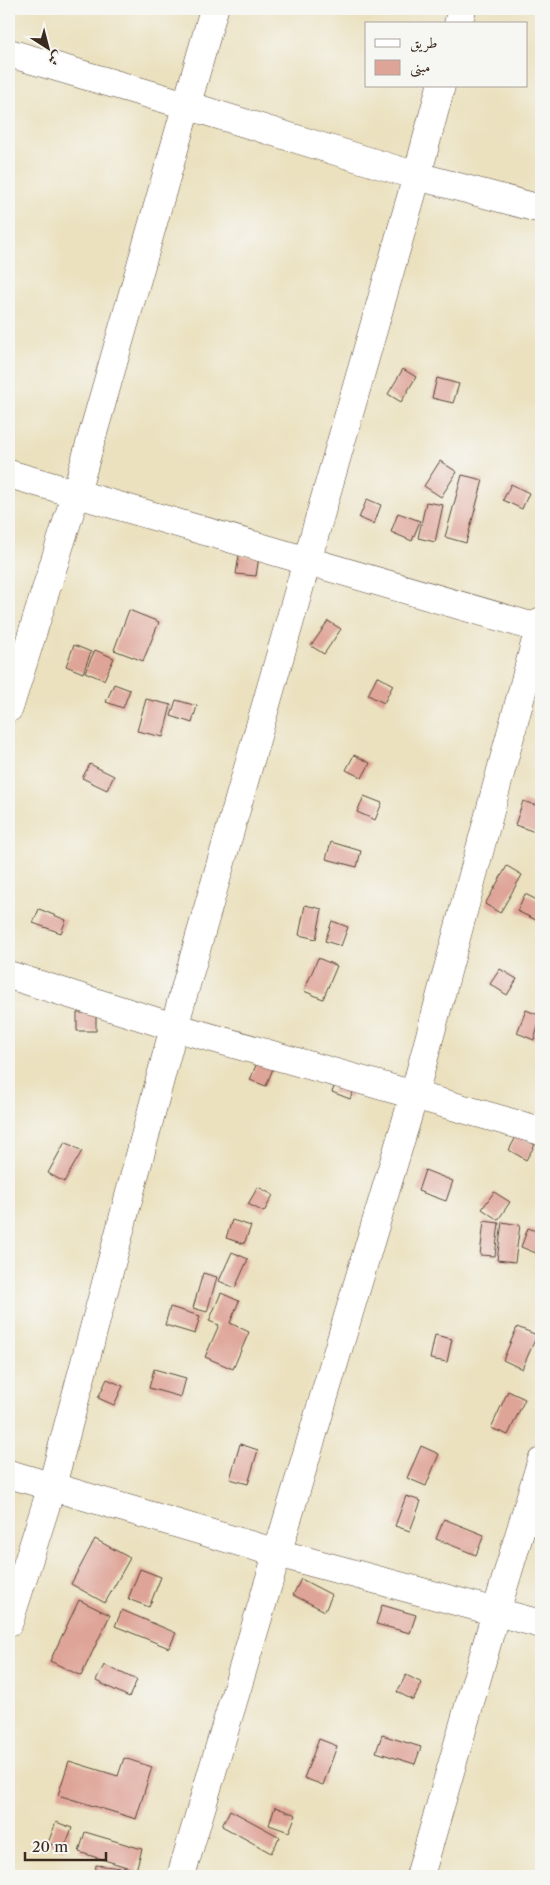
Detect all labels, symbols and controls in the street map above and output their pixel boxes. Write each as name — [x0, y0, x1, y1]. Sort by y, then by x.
north arrow — [22, 22, 72, 72]
legend — [365, 22, 528, 88]
text: طريق — [410, 33, 437, 53]
text: ش — [45, 47, 67, 70]
text: مبنى — [410, 57, 430, 78]
scale bar — [25, 1830, 106, 1862]
text: 20 m — [32, 1837, 68, 1856]

